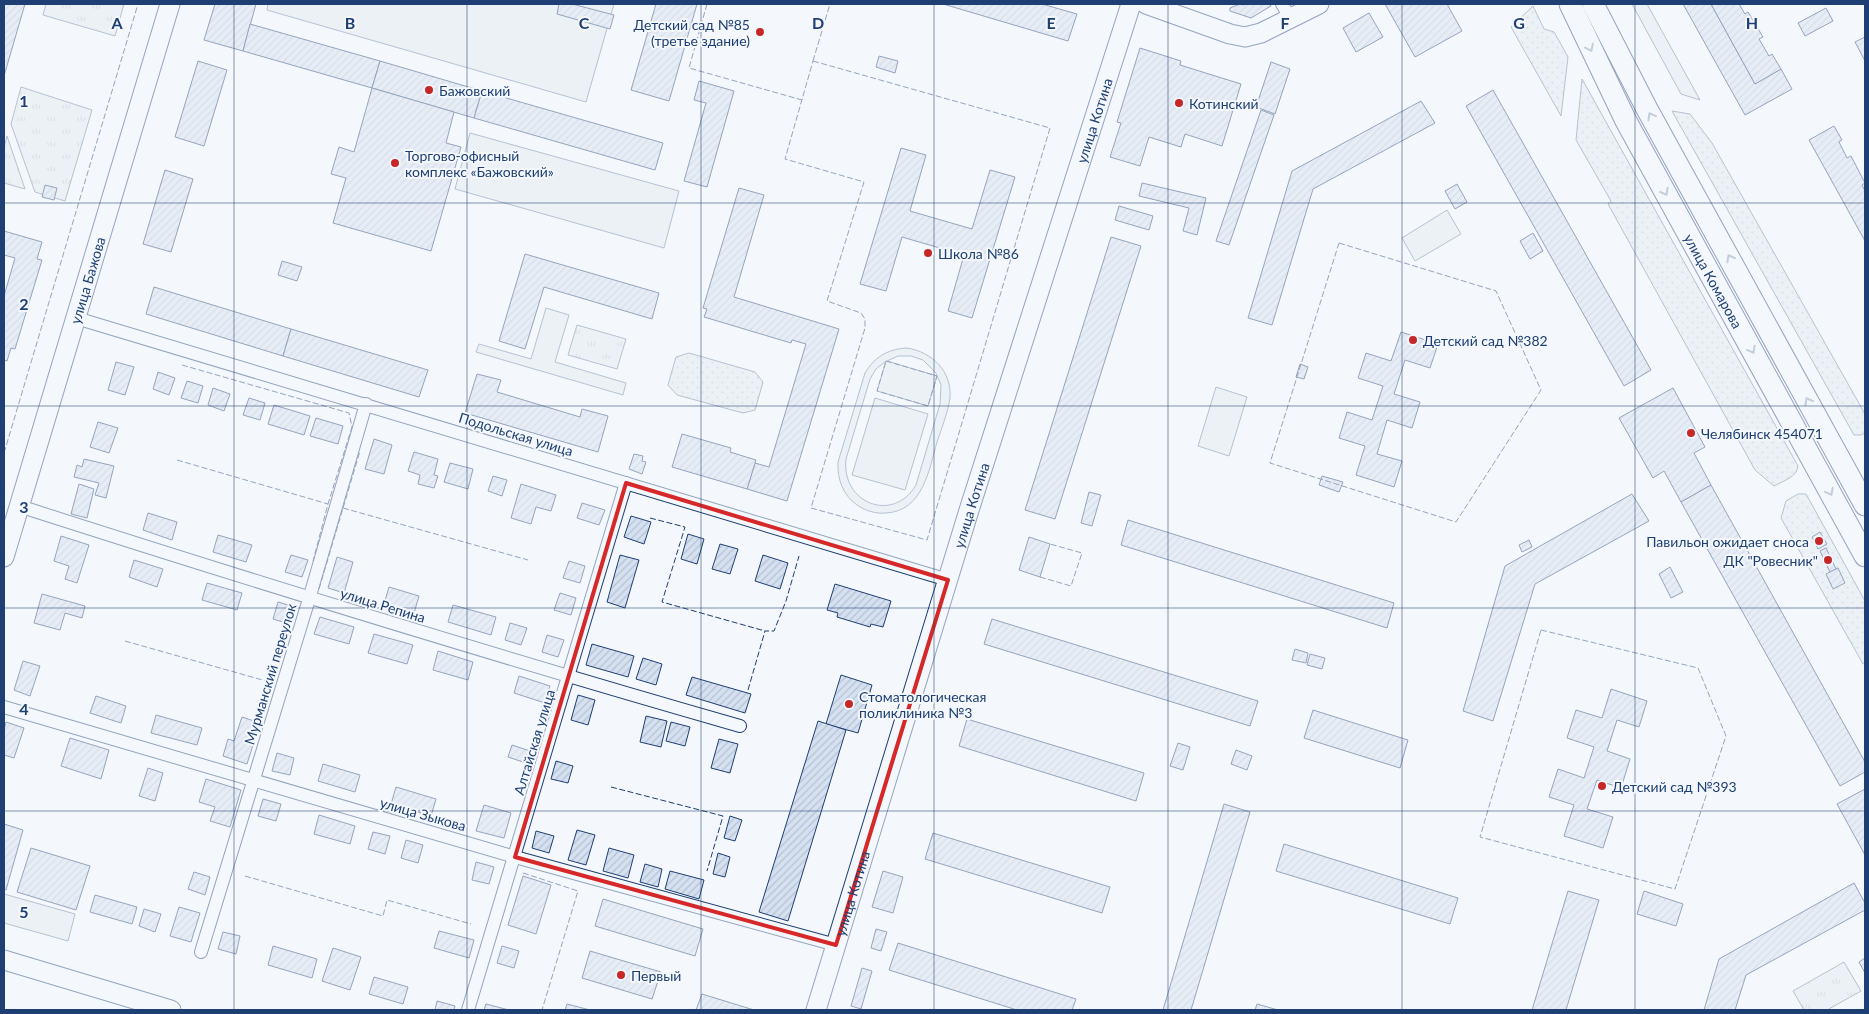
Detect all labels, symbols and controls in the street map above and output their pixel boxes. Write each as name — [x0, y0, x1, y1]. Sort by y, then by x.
text: A — [110, 13, 123, 32]
text: B — [345, 13, 355, 32]
text: C — [579, 13, 590, 32]
text: D — [812, 13, 824, 32]
text: E — [1046, 13, 1056, 32]
text: F — [1280, 13, 1290, 32]
text: G — [1513, 13, 1525, 32]
text: H — [1746, 13, 1758, 32]
place label: Детский сад №85 (третье здание) — [633, 16, 750, 49]
marker: Детский сад №85 (третье здание) — [754, 26, 766, 38]
one-way arrow — [1584, 43, 1595, 52]
street label: улица Котина — [1072, 76, 1115, 165]
place label: Бажовский — [439, 82, 510, 99]
marker: Бажовский — [423, 84, 435, 96]
text: 1 — [19, 91, 29, 110]
place label: Котинский — [1189, 95, 1259, 112]
marker: Котинский — [1173, 97, 1185, 109]
one-way arrow — [1647, 113, 1657, 122]
place label: Торгово-офисный комплекс «Бажовский» — [405, 147, 554, 180]
marker: Торгово-офисный комплекс «Бажовский» — [389, 157, 401, 169]
one-way arrow — [1659, 187, 1669, 196]
street label: улица Комарова — [1681, 231, 1747, 331]
street label: улица Бажова — [66, 235, 108, 326]
place label: Школа №86 — [938, 245, 1019, 262]
marker: Школа №86 — [922, 247, 934, 259]
one-way arrow — [1726, 255, 1736, 264]
text: 2 — [19, 294, 29, 313]
place label: Детский сад №382 — [1423, 332, 1548, 349]
marker: Детский сад №382 — [1407, 334, 1419, 346]
one-way arrow — [1746, 345, 1756, 354]
one-way arrow — [1804, 397, 1814, 406]
street label: Подольская улица — [457, 409, 575, 459]
place label: Челябинск 454071 — [1701, 425, 1823, 442]
marker: Челябинск 454071 — [1685, 427, 1697, 439]
street label: улица Котина — [950, 460, 992, 550]
one-way arrow — [1824, 487, 1834, 496]
text: 3 — [19, 497, 29, 516]
place label: Павильон ожидает сноса — [1646, 533, 1809, 550]
marker: Павильон ожидает сноса — [1813, 535, 1825, 547]
place label: ДК "Ровесник" — [1723, 552, 1818, 569]
marker: ДК "Ровесник" — [1822, 554, 1834, 566]
street label: улица Репина — [338, 584, 428, 626]
street label: Мурманский переулок — [240, 601, 300, 747]
street label: Алтайская улица — [510, 687, 558, 797]
place label: Стоматологическая поликлиника №3 — [859, 688, 986, 721]
marker: Стоматологическая поликлиника №3 — [843, 698, 855, 710]
text: 4 — [19, 699, 29, 718]
place label: Детский сад №393 — [1612, 778, 1737, 795]
marker: Детский сад №393 — [1596, 780, 1608, 792]
street label: улица Зыкова — [378, 794, 468, 834]
street label: улица Котина — [831, 849, 873, 938]
text: 5 — [19, 902, 29, 921]
place label: Первый — [631, 967, 681, 984]
marker: Первый — [615, 969, 627, 981]

